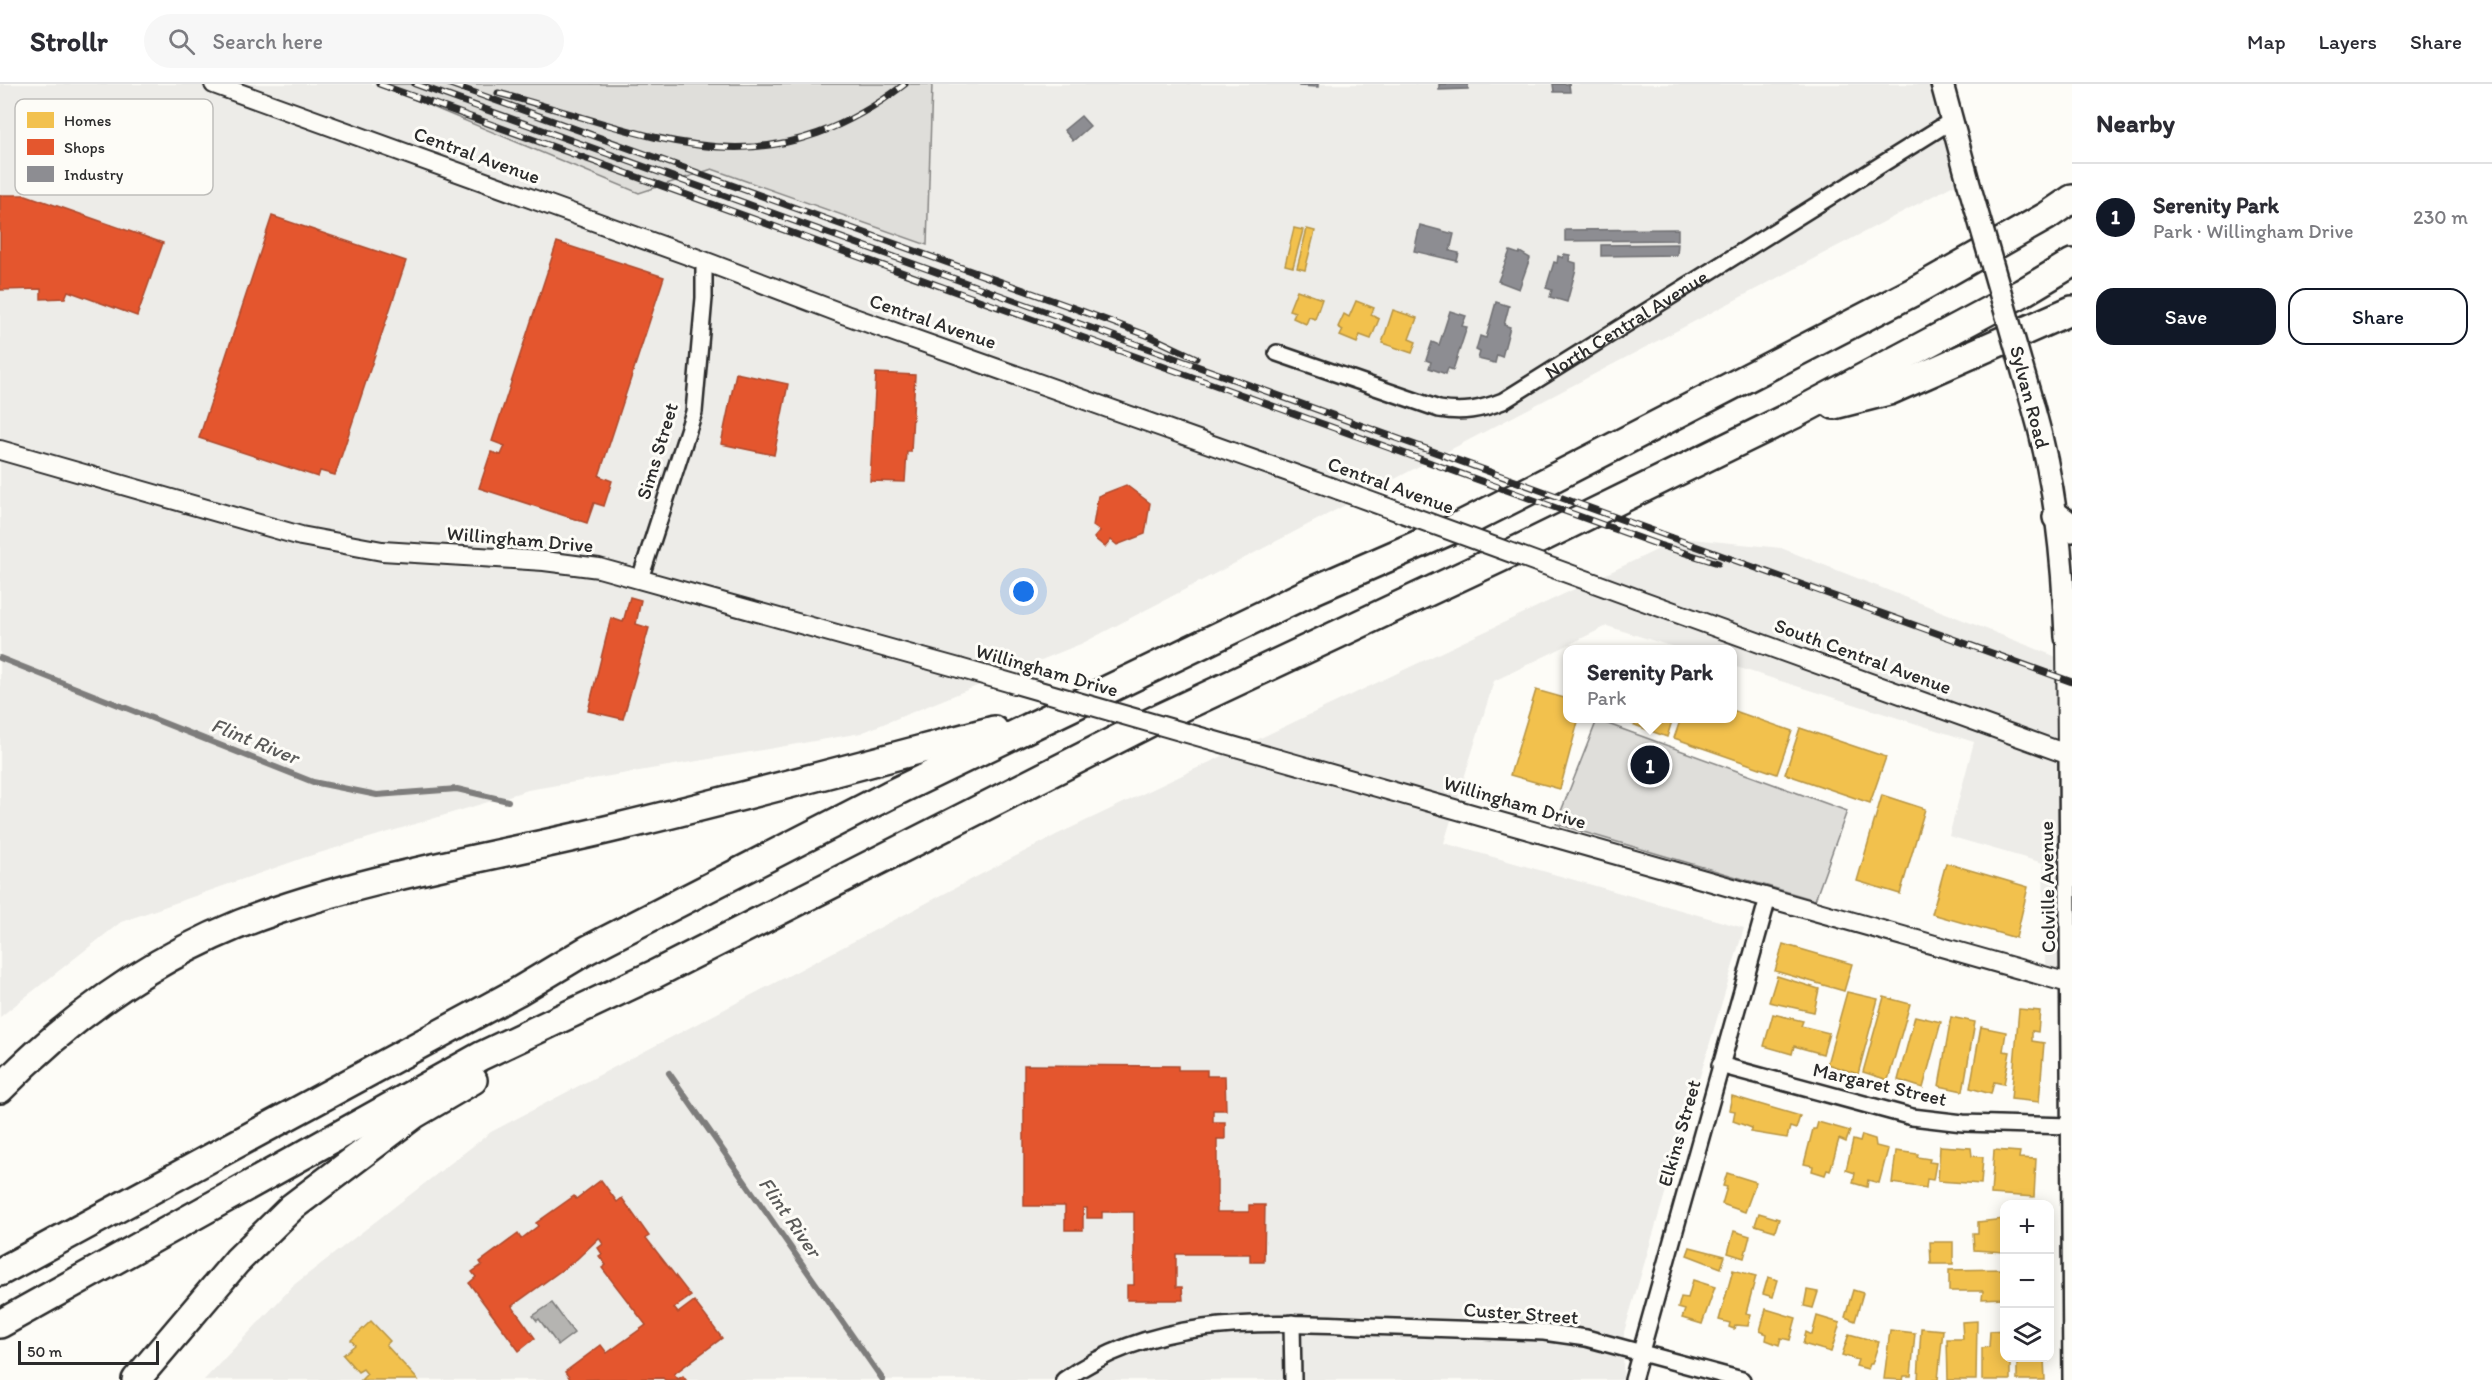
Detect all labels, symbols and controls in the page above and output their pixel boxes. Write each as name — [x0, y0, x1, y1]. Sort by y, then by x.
search box — [144, 14, 564, 68]
text: Strollr — [30, 24, 108, 58]
icon: search — [165, 25, 198, 58]
text: Search here — [213, 28, 323, 55]
text: Map — [2247, 29, 2286, 54]
text: Layers — [2319, 29, 2377, 54]
text: Share — [2410, 29, 2462, 54]
legend — [15, 99, 213, 195]
text: Nearby — [2096, 107, 2175, 139]
text: Homes — [64, 111, 111, 130]
street label: Central Avenue — [411, 121, 543, 189]
text: Shops — [64, 138, 105, 157]
text: Industry — [64, 165, 124, 184]
text: Serenity Park — [2153, 192, 2279, 219]
text: 1 — [2111, 205, 2120, 229]
text: 230 m — [2413, 205, 2468, 229]
text: Park · Willingham Drive — [2153, 219, 2353, 243]
street label: North Central Avenue — [1540, 264, 1712, 384]
street label: Central Avenue — [866, 288, 1000, 354]
button: Save — [2096, 288, 2276, 345]
button: Share — [2288, 288, 2468, 345]
street label: Sylvan Road — [2005, 343, 2055, 451]
street label: Sims Street — [631, 399, 683, 502]
street label: Central Avenue — [1325, 451, 1457, 519]
street label: Willingham Drive — [446, 521, 594, 557]
your location — [1009, 577, 1038, 606]
street label: South Central Avenue — [1771, 613, 1955, 699]
street label: Willingham Drive — [973, 638, 1121, 702]
popup — [1563, 645, 1737, 723]
text: Serenity Park — [1587, 659, 1713, 686]
text: Park — [1587, 686, 1626, 710]
water label: Flint River — [208, 712, 304, 770]
pin: 1 — [1630, 742, 1670, 788]
street label: Willingham Drive — [1441, 770, 1589, 834]
street label: Colville Avenue — [2034, 821, 2060, 953]
street label: Margaret Street — [1811, 1057, 1949, 1111]
street label: Elkins Street — [1652, 1077, 1706, 1189]
water label: Flint River — [754, 1172, 828, 1263]
map controls — [2000, 1200, 2054, 1362]
button: + — [2000, 1200, 2054, 1254]
button: − — [2000, 1254, 2054, 1308]
street label: Custer Street — [1463, 1297, 1579, 1329]
button: layers — [2000, 1308, 2054, 1362]
scale bar — [18, 1338, 159, 1366]
text: 50 m — [27, 1342, 62, 1361]

